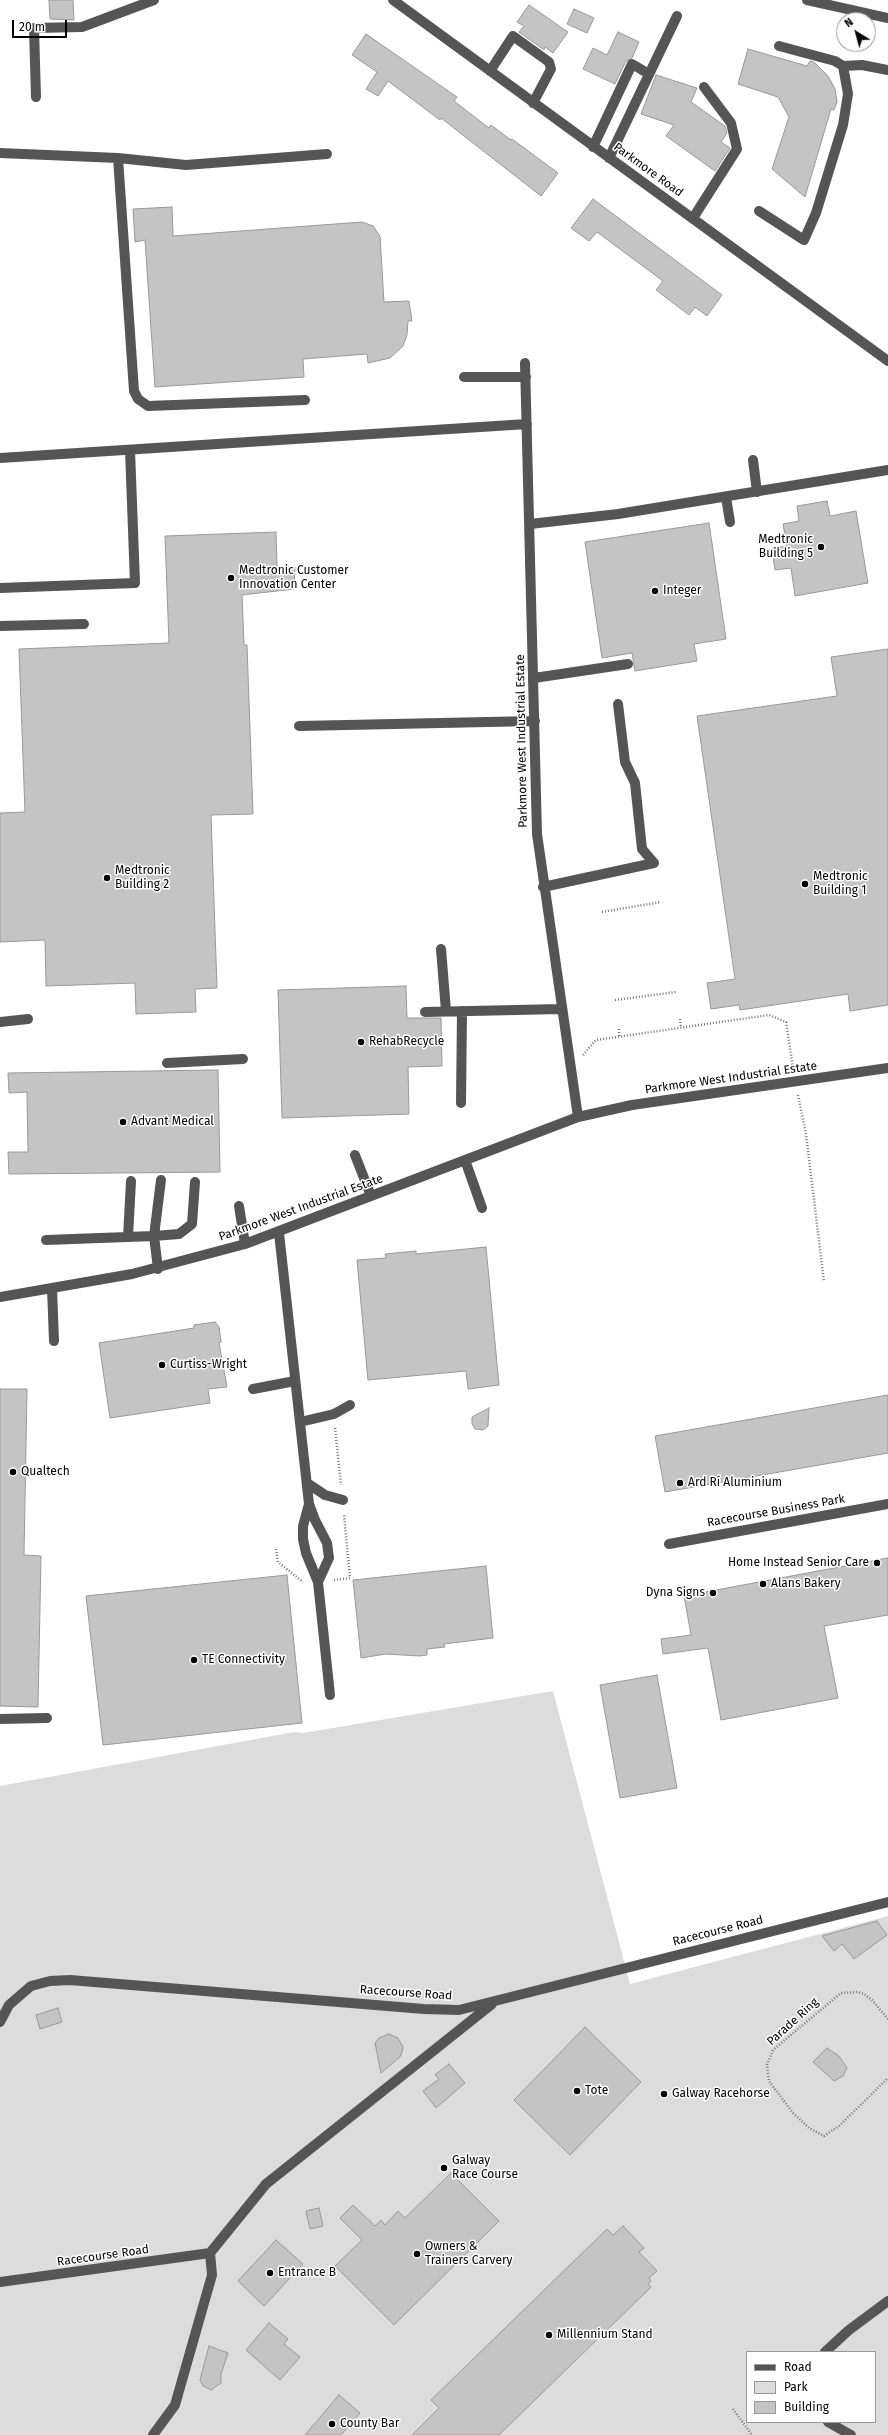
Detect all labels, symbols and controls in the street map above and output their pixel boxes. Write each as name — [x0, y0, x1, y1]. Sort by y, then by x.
scale bar — [14, 12, 69, 38]
north arrow — [836, 12, 876, 52]
text: N — [842, 15, 856, 30]
text: 20 m — [19, 20, 45, 34]
street label: Parkmore Road — [610, 140, 686, 200]
place label: Medtronic Building 5 — [758, 533, 813, 561]
marker: Medtronic Building 5 — [816, 542, 826, 552]
place label: Medtronic Customer Innovation Center — [239, 564, 349, 592]
marker: Medtronic Customer Innovation Center — [226, 573, 236, 583]
place label: Integer — [663, 584, 701, 598]
marker: Integer — [650, 586, 660, 596]
street label: Parkmore West Industrial Estate — [513, 654, 531, 828]
place label: Medtronic Building 2 — [115, 864, 170, 892]
place label: Medtronic Building 1 — [813, 870, 868, 898]
marker: Medtronic Building 2 — [102, 873, 112, 883]
marker: Medtronic Building 1 — [800, 879, 810, 889]
place label: RehabRecycle — [369, 1035, 444, 1049]
marker: RehabRecycle — [356, 1037, 366, 1047]
street label: Parkmore West Industrial Estate — [644, 1059, 818, 1097]
place label: Advant Medical — [131, 1115, 214, 1129]
marker: Advant Medical — [118, 1117, 128, 1127]
street label: Parkmore West Industrial Estate — [217, 1172, 385, 1244]
place label: Curtiss-Wright — [170, 1358, 247, 1372]
marker: Curtiss-Wright — [157, 1360, 167, 1370]
place label: Qualtech — [21, 1465, 70, 1479]
marker: Qualtech — [8, 1467, 18, 1477]
place label: Ard Rí Aluminium — [688, 1476, 782, 1490]
marker: Ard Rí Aluminium — [675, 1478, 685, 1488]
street label: Racecourse Business Park — [706, 1492, 846, 1530]
place label: Home Instead Senior Care — [728, 1556, 869, 1570]
marker: Home Instead Senior Care — [872, 1558, 882, 1568]
place label: Alans Bakery — [771, 1577, 841, 1591]
marker: Alans Bakery — [758, 1579, 768, 1589]
place label: Dyna Signs — [646, 1586, 705, 1600]
marker: Dyna Signs — [708, 1588, 718, 1598]
place label: TE Connectivity — [202, 1653, 285, 1667]
marker: TE Connectivity — [189, 1655, 199, 1665]
street label: Racecourse Road — [671, 1913, 765, 1949]
street label: Racecourse Road — [359, 1983, 453, 2003]
street label: Parade Ring — [764, 1995, 822, 2049]
place label: Tote — [585, 2084, 608, 2098]
marker: Tote — [572, 2086, 582, 2096]
place label: Galway Racehorse — [672, 2087, 770, 2101]
marker: Galway Racehorse — [659, 2089, 669, 2099]
place label: Galway Race Course — [452, 2154, 518, 2182]
marker: Galway Race Course — [439, 2163, 449, 2173]
place label: Owners & Trainers Carvery — [425, 2240, 512, 2268]
street label: Racecourse Road — [56, 2242, 150, 2270]
marker: Owners & Trainers Carvery — [412, 2249, 422, 2259]
place label: Entrance B — [278, 2266, 336, 2280]
marker: Entrance B — [265, 2268, 275, 2278]
place label: Millennium Stand — [557, 2328, 653, 2342]
marker: Millennium Stand — [544, 2330, 554, 2340]
legend — [746, 2351, 876, 2423]
text: Road — [784, 2360, 812, 2374]
text: Park — [784, 2380, 808, 2394]
text: Building — [784, 2400, 829, 2414]
place label: County Bar — [340, 2417, 399, 2431]
marker: County Bar — [327, 2419, 337, 2429]

